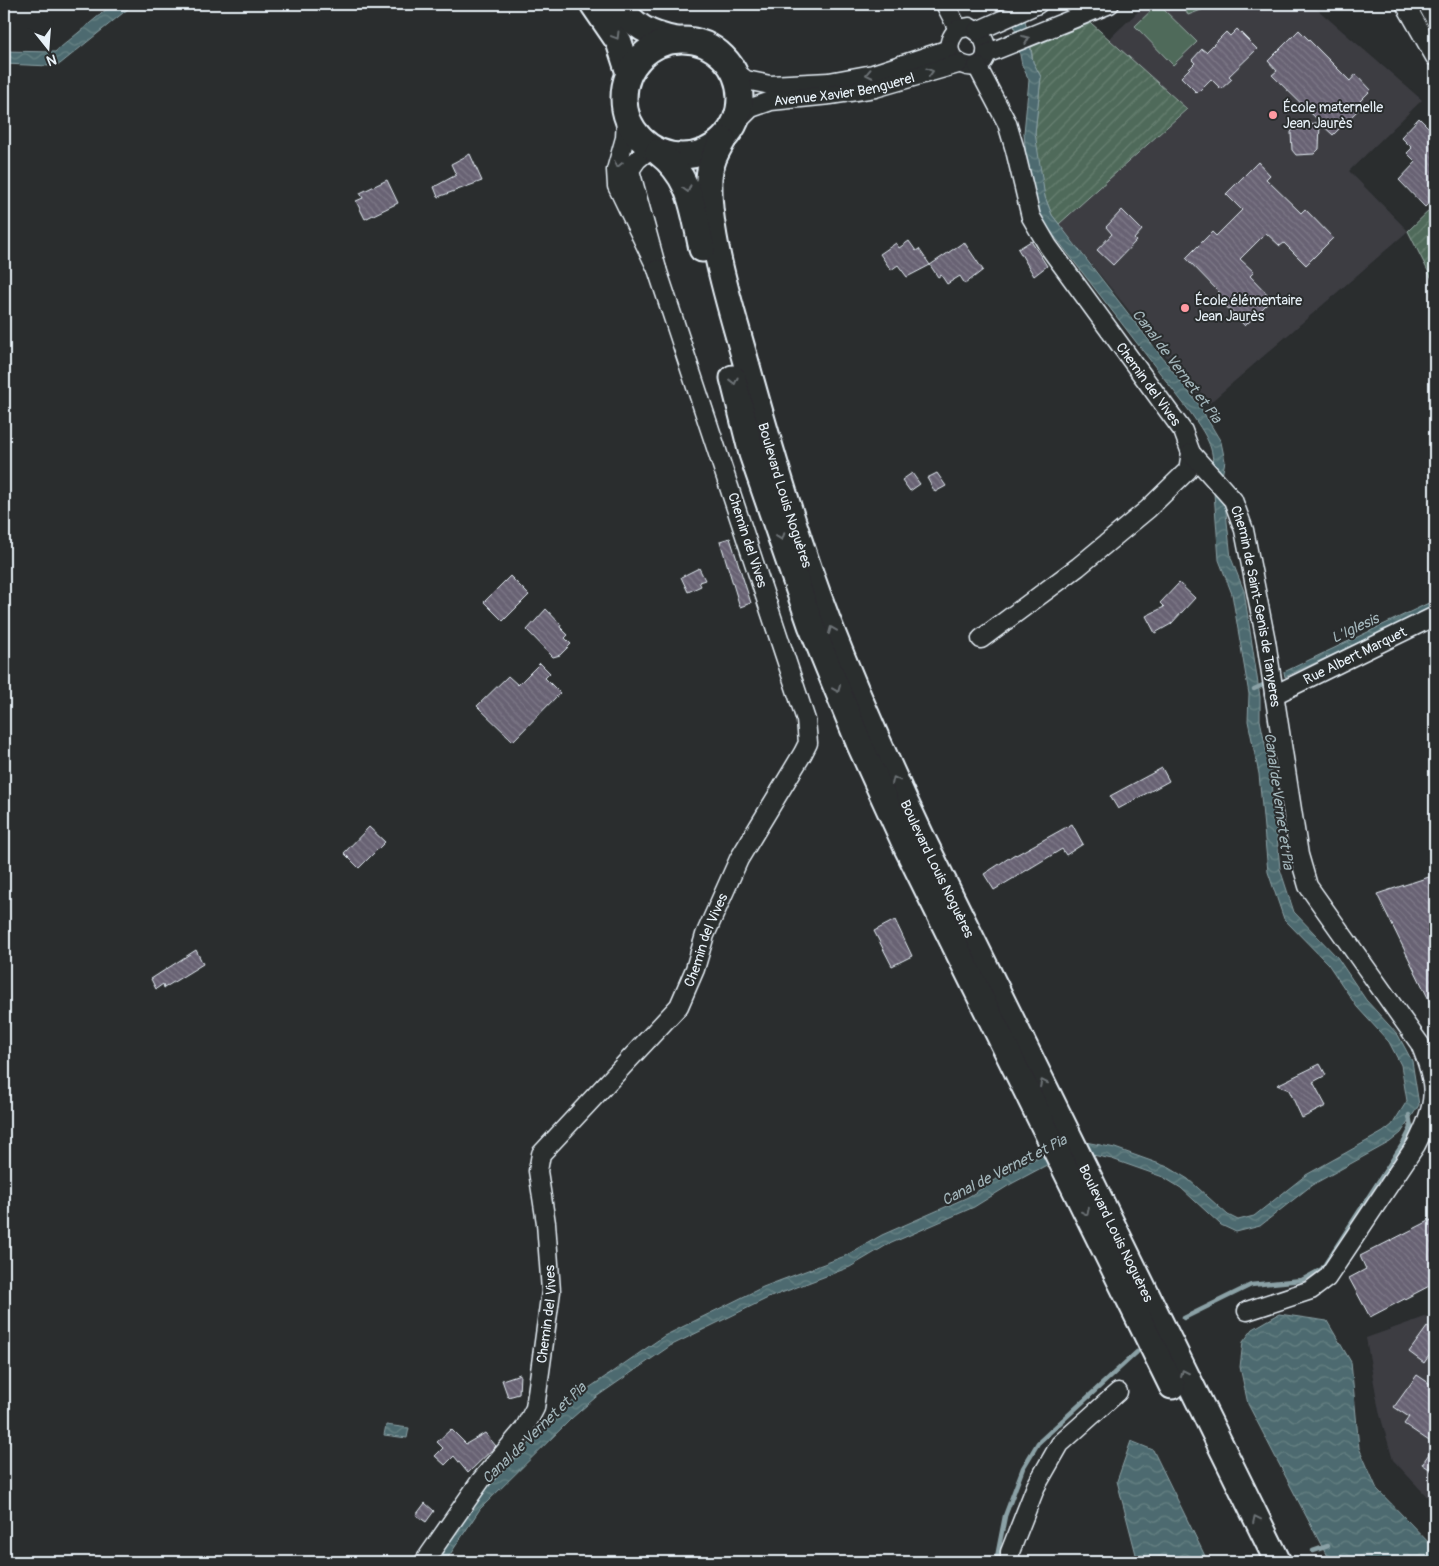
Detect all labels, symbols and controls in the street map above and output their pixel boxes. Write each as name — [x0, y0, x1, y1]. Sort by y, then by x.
north arrow — [22, 22, 72, 72]
one-way arrow — [609, 31, 619, 40]
one-way arrow — [1021, 34, 1030, 45]
text: N — [45, 50, 59, 69]
one-way arrow — [925, 67, 934, 77]
street label: Avenue Xavier Benguerel — [773, 69, 917, 110]
one-way arrow — [865, 69, 874, 79]
place label: École maternelle Jean Jaurès — [1283, 98, 1383, 132]
marker: École maternelle Jean Jaurès — [1267, 109, 1279, 121]
one-way arrow — [613, 160, 624, 169]
one-way arrow — [682, 185, 692, 193]
place label: École élémentaire Jean Jaurès — [1195, 291, 1302, 325]
marker: École élémentaire Jean Jaurès — [1179, 302, 1191, 314]
water label: Canal de Vernet et Pia — [1128, 306, 1226, 428]
street label: Chemin del Vives — [1112, 339, 1185, 430]
one-way arrow — [728, 377, 738, 385]
street label: Boulevard Louis Noguères — [754, 421, 816, 571]
street label: Chemin del Vives — [724, 491, 771, 590]
street label: Chemin de Saint-Genis de Tanyeres — [1227, 503, 1284, 709]
one-way arrow — [775, 532, 785, 540]
water label: L'Iglesis — [1328, 608, 1384, 648]
street label: Rue Albert Marquet — [1301, 623, 1410, 688]
one-way arrow — [827, 626, 838, 635]
one-way arrow — [830, 684, 841, 693]
water label: Canal de Vernet et Pia — [1260, 732, 1298, 872]
one-way arrow — [891, 776, 901, 785]
street label: Boulevard Louis Noguères — [896, 797, 978, 941]
street label: Chemin del Vives — [680, 890, 732, 990]
one-way arrow — [1039, 1079, 1049, 1088]
water label: Canal de Vernet et Pia — [939, 1130, 1071, 1210]
street label: Boulevard Louis Noguères — [1075, 1162, 1157, 1306]
one-way arrow — [1080, 1207, 1090, 1216]
street label: Chemin del Vives — [533, 1264, 560, 1364]
one-way arrow — [1180, 1369, 1191, 1378]
water label: Canal de Vernet et Pia — [478, 1378, 591, 1488]
one-way arrow — [1252, 1515, 1262, 1524]

